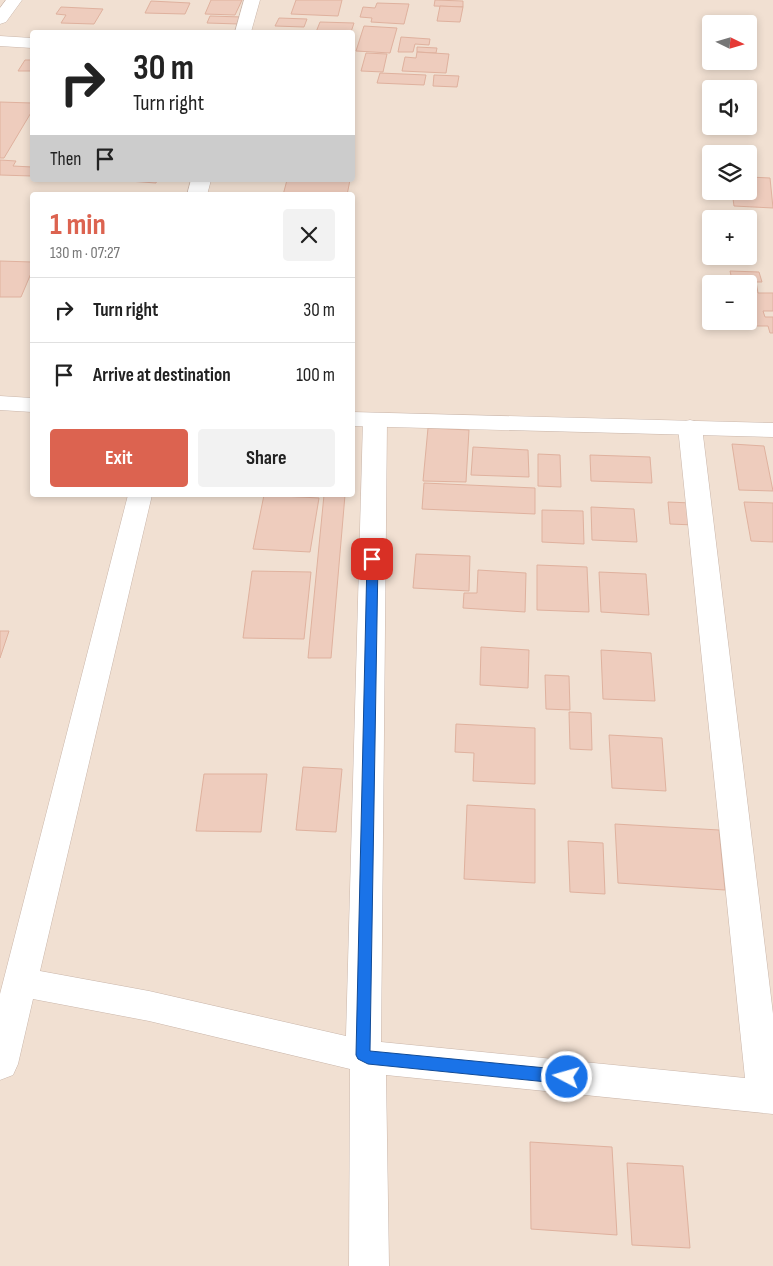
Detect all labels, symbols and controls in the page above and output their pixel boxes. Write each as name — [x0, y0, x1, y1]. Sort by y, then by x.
north arrow — [702, 15, 758, 70]
map controls — [702, 15, 757, 330]
text: 30 m — [133, 47, 194, 90]
icon: right — [50, 50, 115, 115]
button: sound — [702, 80, 757, 135]
text: Turn right — [133, 90, 204, 117]
icon: arrive — [91, 145, 119, 173]
button: layers — [702, 145, 757, 200]
text: Then — [50, 148, 81, 171]
text: 1 min — [50, 207, 106, 243]
button: close — [283, 209, 335, 261]
button: + — [702, 210, 757, 265]
text: 130 m · 07:27 — [50, 244, 120, 263]
button: − — [702, 275, 757, 330]
icon: right — [50, 296, 78, 324]
text: Turn right — [93, 299, 158, 322]
text: 30 m — [303, 299, 335, 322]
icon: arrive — [50, 361, 78, 389]
text: Arrive at destination — [93, 364, 231, 387]
text: 100 m — [296, 364, 335, 387]
button: Exit — [50, 429, 188, 487]
button: Share — [198, 429, 335, 487]
pin — [351, 538, 393, 580]
icon: arrive — [358, 545, 386, 573]
position arrow — [540, 1050, 592, 1102]

